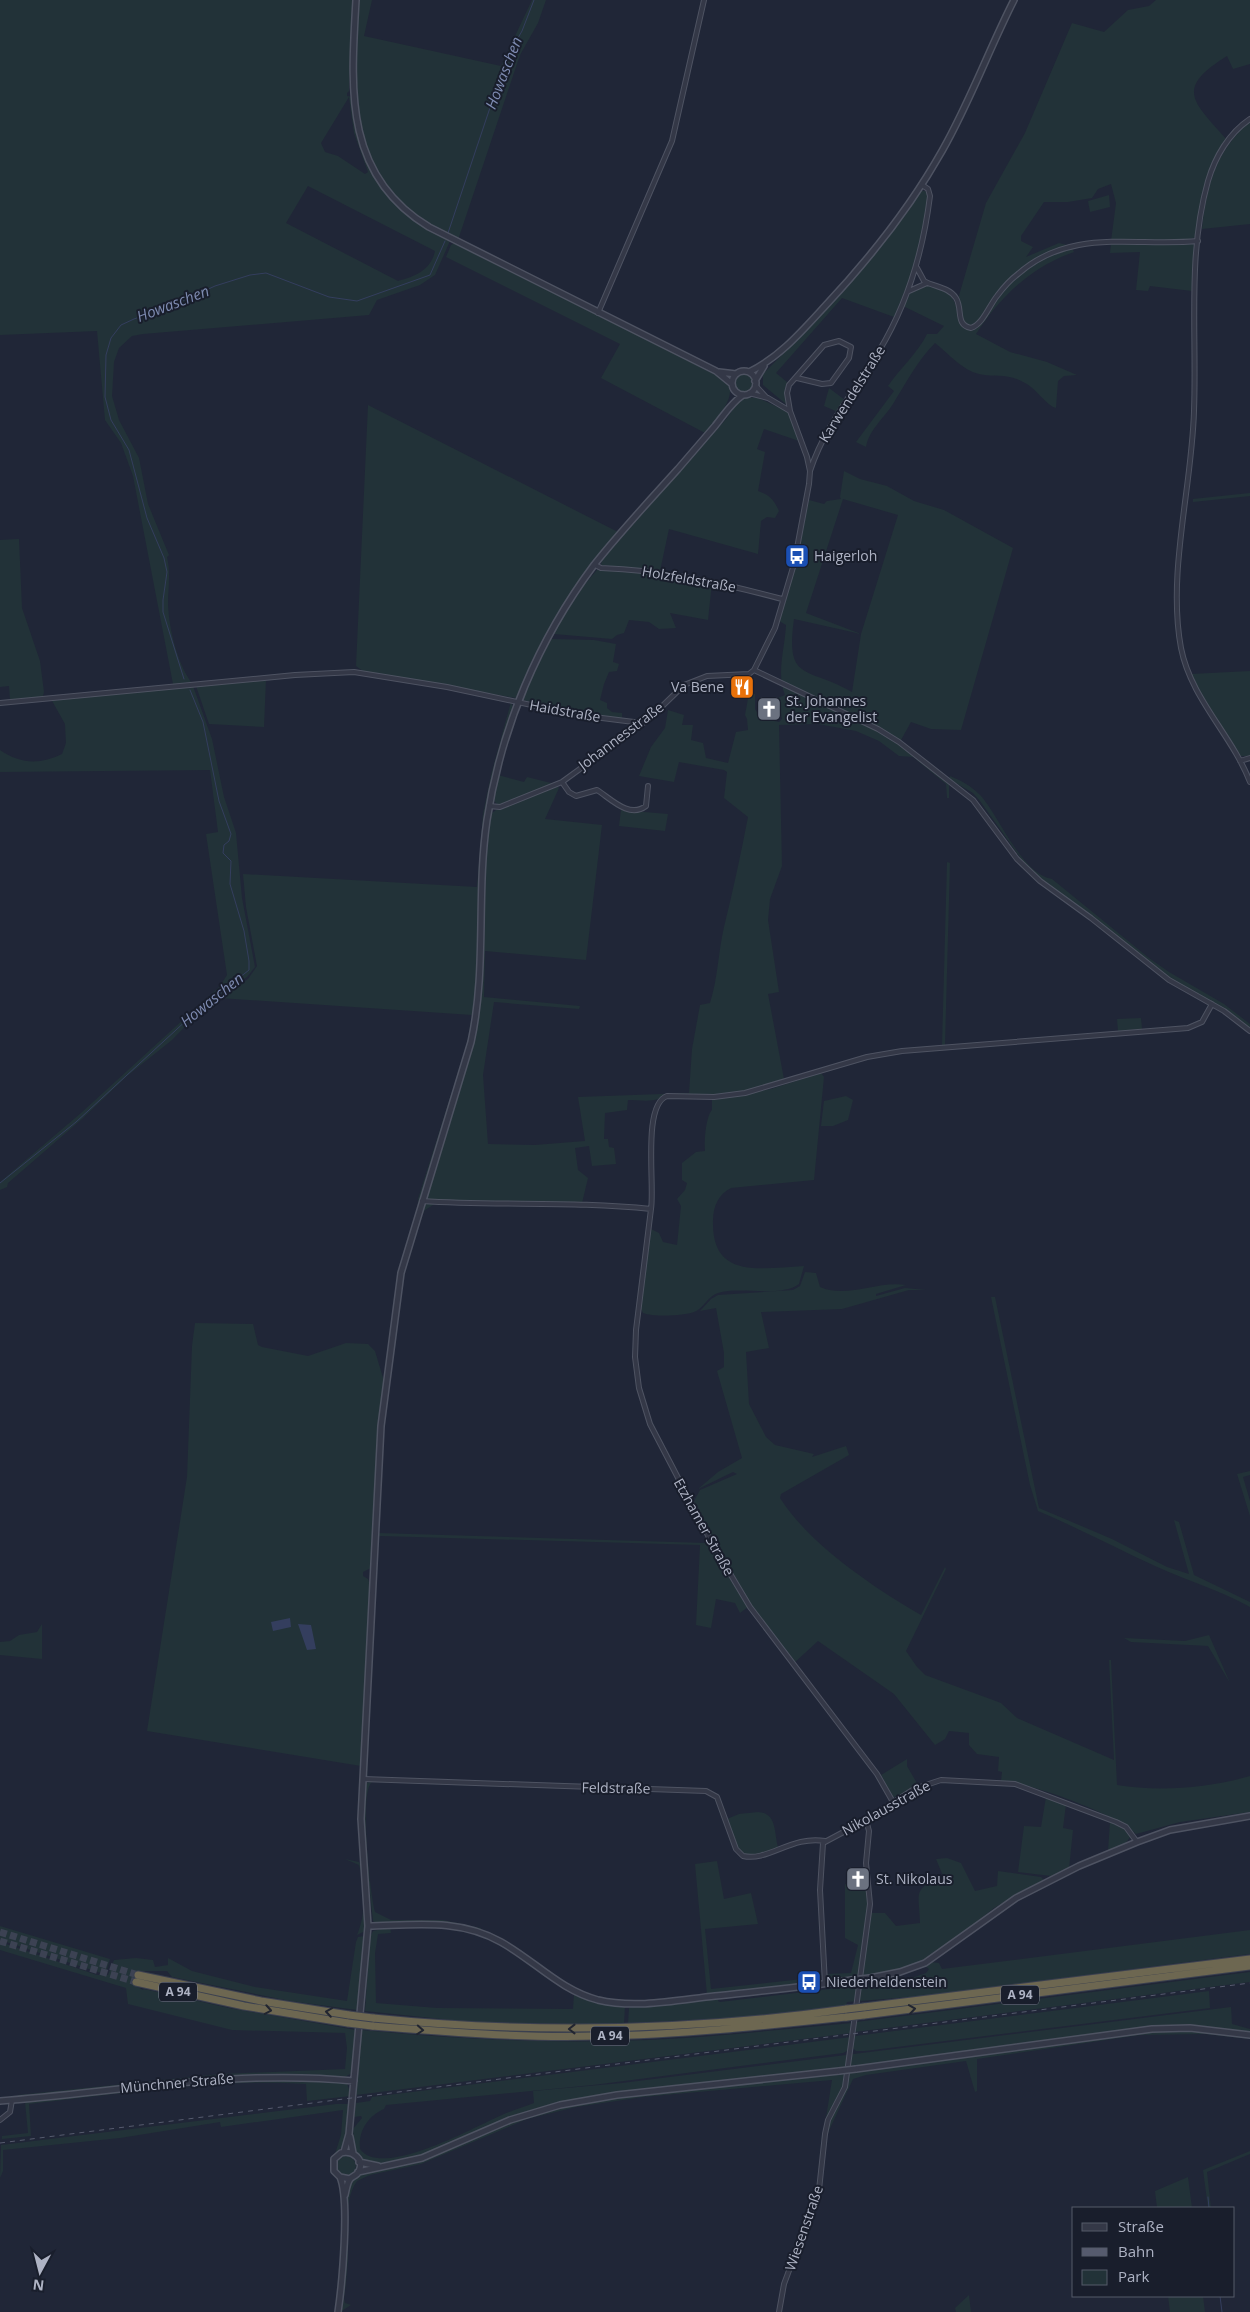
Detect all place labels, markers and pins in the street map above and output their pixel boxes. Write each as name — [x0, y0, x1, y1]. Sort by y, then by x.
bus stop icon: Haigerloh — [784, 543, 810, 569]
place label: Haigerloh — [814, 546, 877, 565]
restaurant icon: Va Bene — [729, 674, 755, 700]
place label: Va Bene — [671, 677, 724, 696]
place label: St. Johannes der Evangelist — [786, 691, 877, 726]
church icon: St. Johannes der Evangelist — [756, 696, 782, 722]
church icon: St. Nikolaus — [845, 1866, 871, 1892]
place label: St. Nikolaus — [876, 1869, 953, 1888]
bus stop icon: Niederheldenstein — [796, 1969, 822, 1995]
place label: Niederheldenstein — [826, 1972, 947, 1991]

